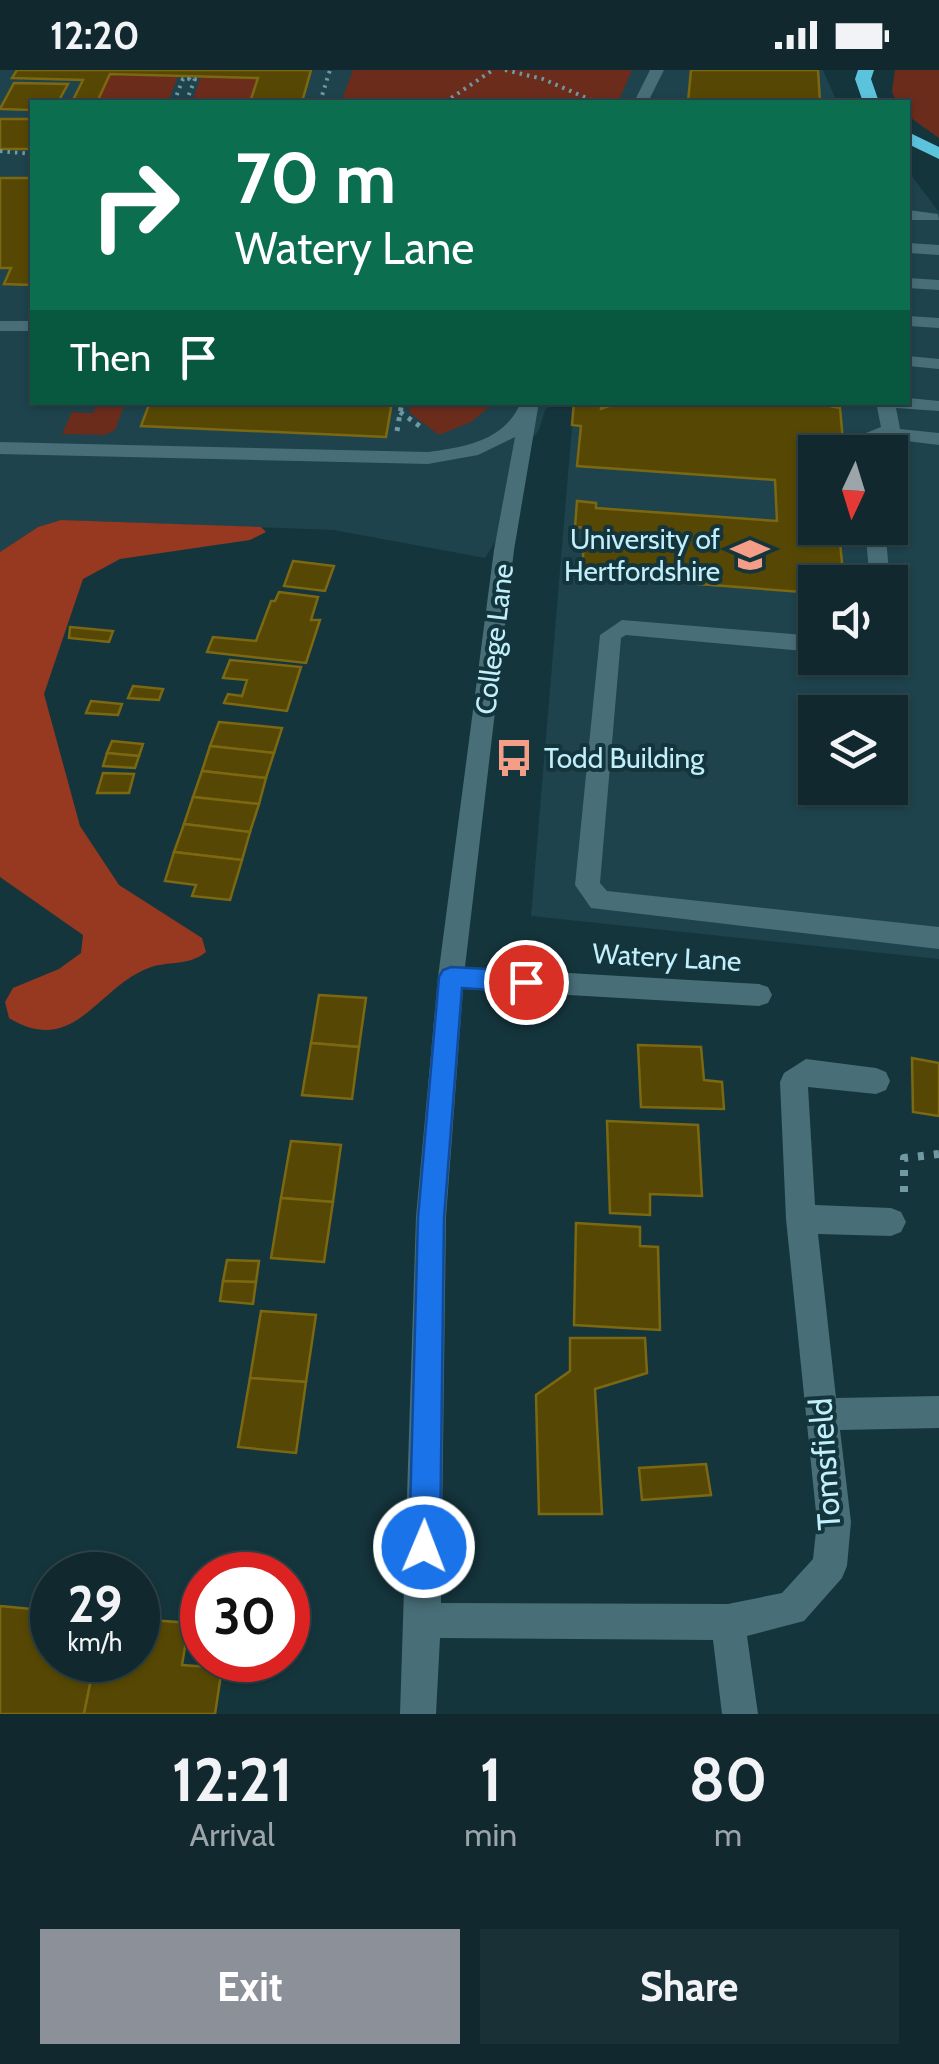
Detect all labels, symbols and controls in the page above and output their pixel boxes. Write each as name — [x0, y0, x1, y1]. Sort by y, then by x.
text: 12:20 — [50, 12, 140, 59]
text: 70 m — [235, 135, 396, 221]
icon: right — [70, 140, 200, 270]
text: Watery Lane — [235, 221, 474, 275]
icon: arrive — [171, 330, 226, 385]
text: Then — [70, 334, 151, 381]
north arrow — [798, 435, 908, 545]
map controls — [798, 435, 908, 805]
place label: University of Hertfordshire — [564, 522, 720, 588]
school or university icon: University of Hertfordshire — [729, 534, 771, 576]
street label: College Lane — [468, 562, 520, 716]
button: sound — [798, 565, 908, 675]
button: layers — [798, 695, 908, 805]
bus stop icon: Todd Building — [493, 737, 535, 779]
place label: Todd Building — [544, 741, 705, 775]
street label: Watery Lane — [592, 936, 742, 978]
pin — [484, 940, 569, 1025]
icon: arrive — [499, 955, 554, 1010]
street label: Tomsfield — [800, 1397, 849, 1531]
position arrow — [372, 1495, 476, 1599]
speed limit sign: 30 — [180, 1552, 310, 1682]
text: 29 — [68, 1574, 122, 1635]
text: km/h — [68, 1627, 122, 1657]
text: 12:21 — [172, 1743, 293, 1816]
text: 1 — [480, 1743, 502, 1816]
text: 80 — [689, 1743, 767, 1816]
text: Arrival — [190, 1815, 275, 1854]
text: min — [464, 1815, 517, 1854]
text: m — [714, 1815, 742, 1854]
button: Exit — [40, 1929, 460, 2044]
button: Share — [480, 1929, 899, 2044]

